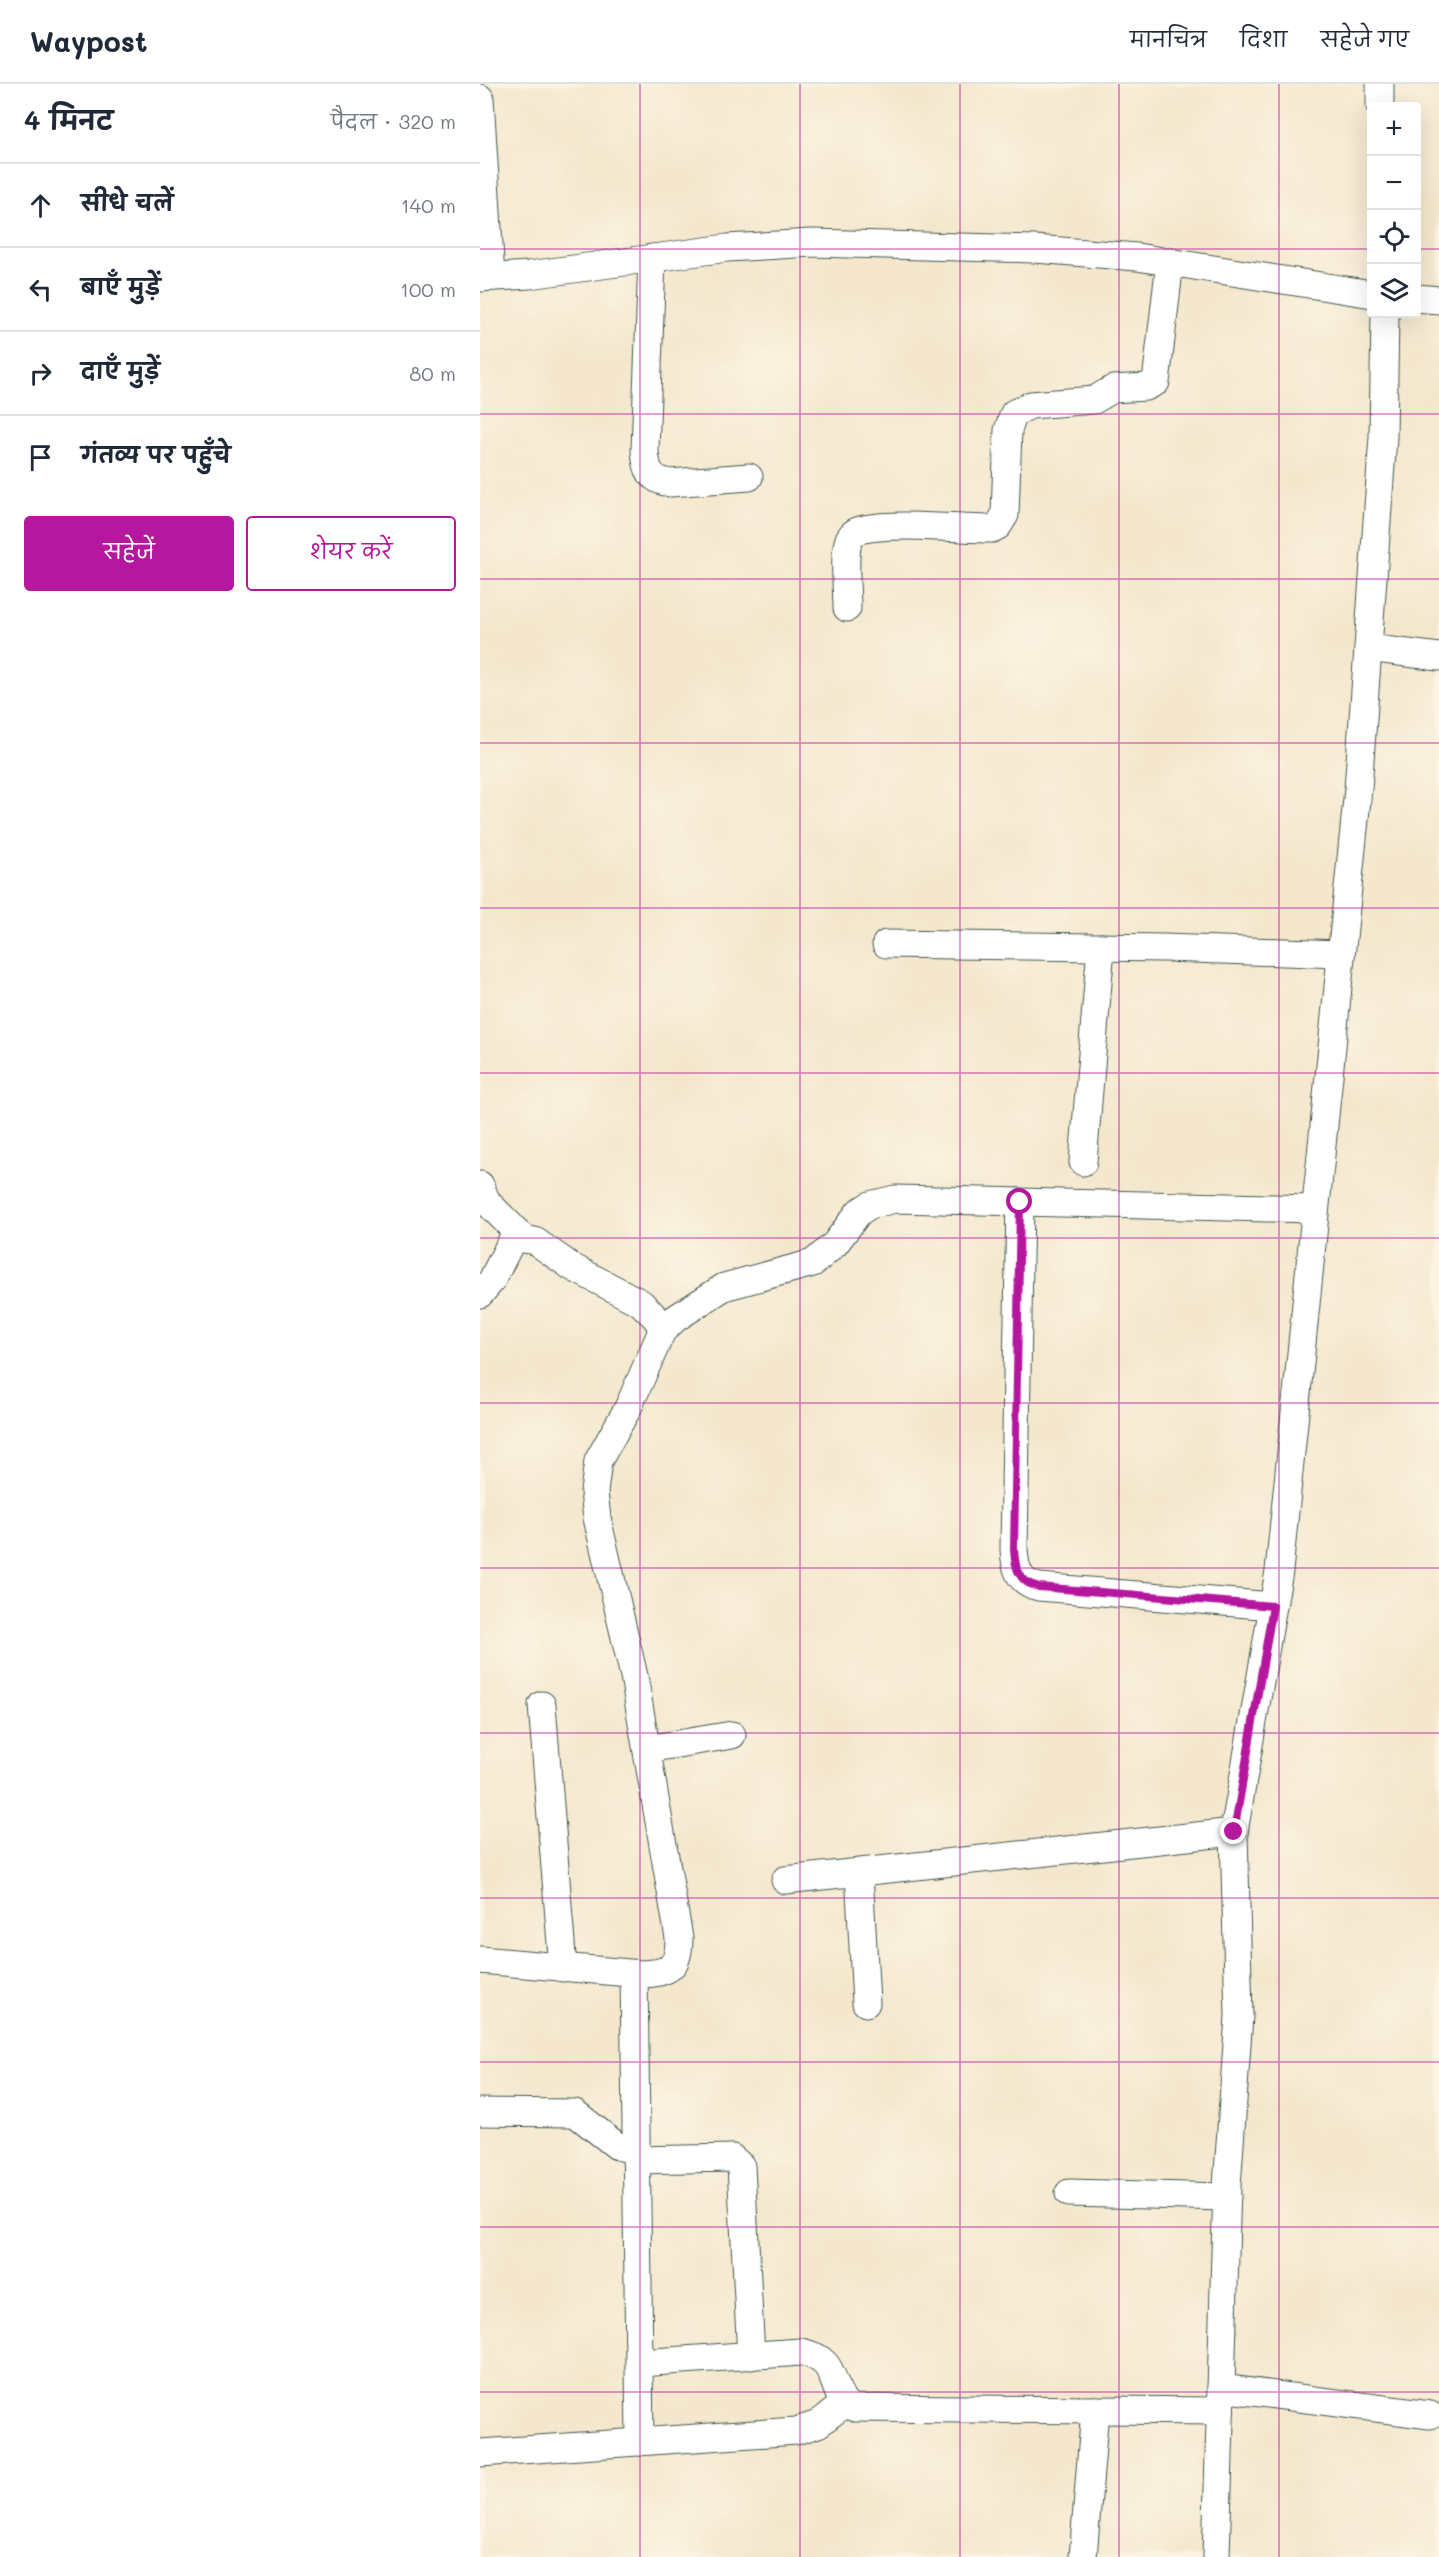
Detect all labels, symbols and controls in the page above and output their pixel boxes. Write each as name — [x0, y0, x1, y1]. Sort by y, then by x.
text: Waypost — [30, 23, 147, 59]
text: मानचित्र — [1130, 25, 1207, 52]
text: दिशा — [1240, 25, 1287, 52]
text: सहेजे गए — [1320, 25, 1409, 52]
map controls — [1367, 102, 1421, 318]
button: + — [1367, 102, 1421, 156]
text: 4 मिनट — [24, 103, 113, 137]
text: पैदल · 320 m — [331, 108, 456, 134]
button: − — [1367, 156, 1421, 210]
text: सीधे चलें — [81, 188, 173, 217]
icon: ahead — [24, 189, 57, 222]
text: 140 m — [401, 192, 456, 218]
button: locate — [1367, 210, 1421, 264]
button: layers — [1367, 264, 1421, 318]
text: बाएँ मुड़ें — [81, 272, 161, 301]
icon: left — [24, 273, 57, 306]
text: 100 m — [400, 276, 456, 302]
text: दाएँ मुड़ें — [81, 356, 160, 385]
icon: right — [24, 357, 57, 390]
text: 80 m — [409, 360, 456, 386]
text: गंतव्य पर पहुँचे — [81, 440, 231, 469]
icon: arrive — [24, 441, 57, 474]
button: सहेजें — [24, 516, 234, 591]
button: शेयर करें — [246, 516, 456, 591]
route start — [1006, 1188, 1032, 1214]
route end — [1220, 1818, 1246, 1844]

